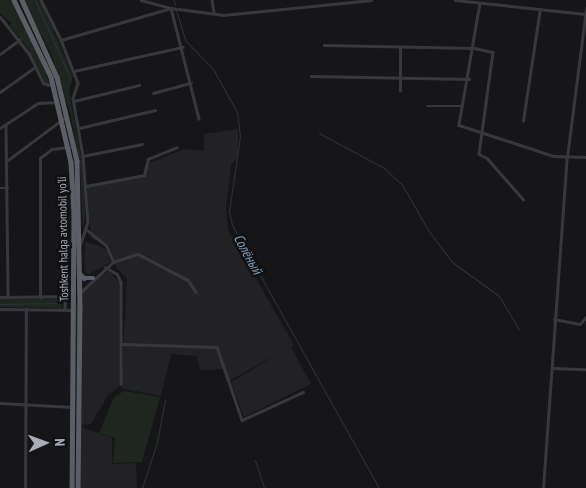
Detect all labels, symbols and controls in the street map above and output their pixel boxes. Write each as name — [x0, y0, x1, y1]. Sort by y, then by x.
street label: Toshkent halqa avtomobil yo'li — [55, 176, 71, 302]
water label: Солёный — [230, 231, 266, 277]
north arrow — [20, 418, 70, 468]
text: N — [51, 438, 69, 447]

